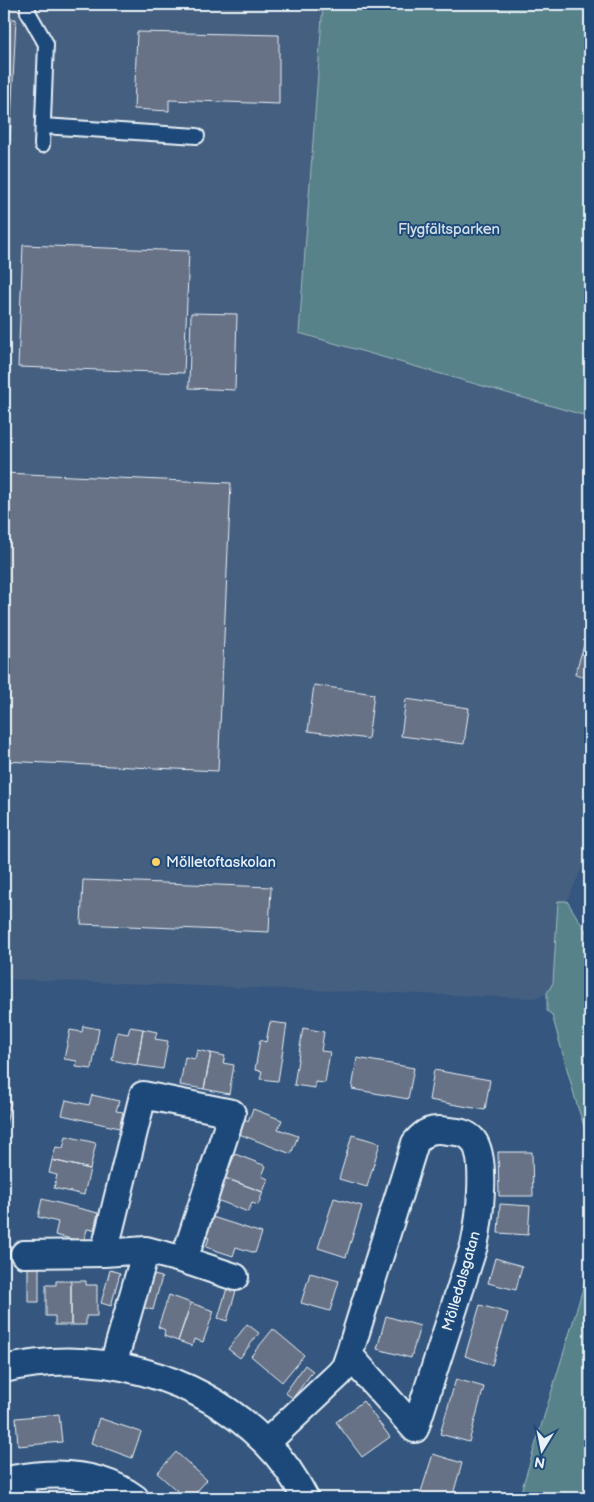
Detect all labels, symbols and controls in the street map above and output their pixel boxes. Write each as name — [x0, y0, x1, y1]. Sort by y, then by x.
park label: Flygfältsparken — [398, 220, 500, 239]
place label: Mölletoftaskolan — [166, 853, 276, 872]
marker: Mölletoftaskolan — [150, 856, 162, 868]
street label: Mölledalsgatan — [438, 1229, 485, 1333]
north arrow — [516, 1424, 566, 1474]
text: N — [533, 1453, 546, 1472]

